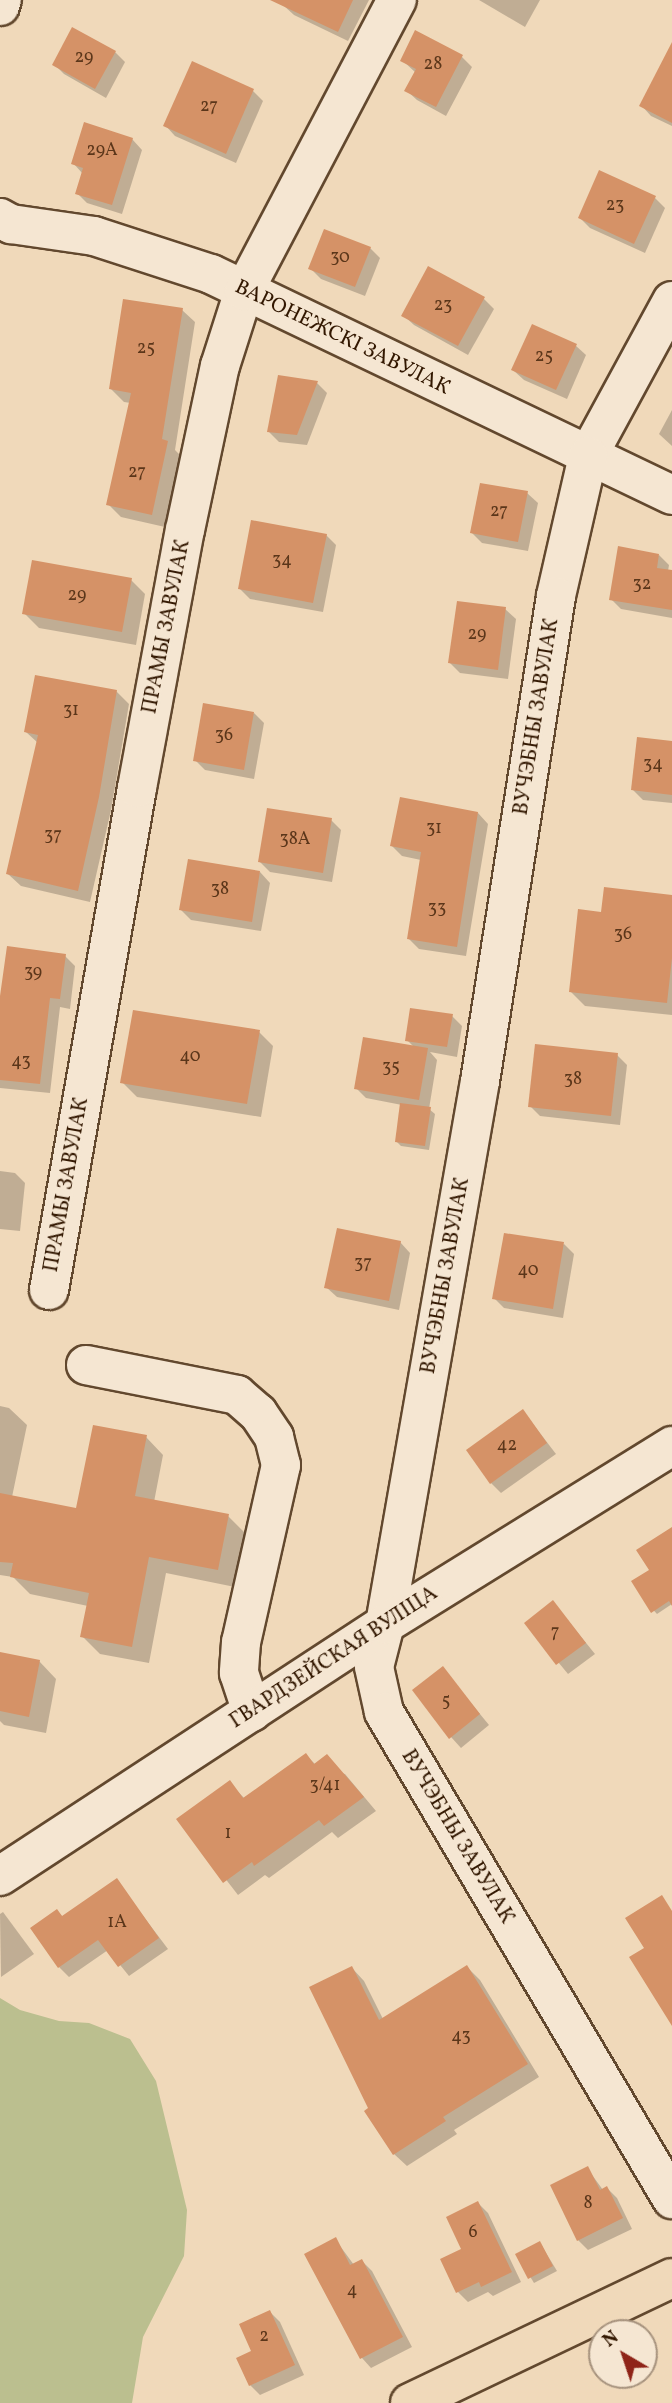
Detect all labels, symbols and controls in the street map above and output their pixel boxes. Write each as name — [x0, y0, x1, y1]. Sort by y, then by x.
house number: 29 — [75, 47, 93, 69]
house number: 28 — [424, 54, 442, 76]
house number: 27 — [200, 96, 218, 118]
house number: 29А — [86, 140, 118, 162]
house number: 23 — [606, 195, 624, 217]
house number: 30 — [330, 247, 350, 269]
street label: ВАРОНЕЖСКІ ЗАВУЛАК — [230, 275, 454, 401]
house number: 23 — [434, 295, 452, 317]
house number: 25 — [137, 338, 155, 360]
house number: 25 — [535, 346, 553, 368]
house number: 27 — [128, 462, 146, 484]
house number: 27 — [490, 501, 508, 523]
street label: ПРАМЫ ЗАВУЛАК — [138, 538, 196, 716]
house number: 34 — [272, 550, 292, 572]
house number: 32 — [633, 574, 651, 596]
house number: 29 — [68, 585, 86, 607]
street label: ВУЧЭБНЫ ЗАВУЛАК — [509, 617, 565, 817]
house number: 29 — [468, 624, 486, 646]
house number: 31 — [63, 700, 79, 722]
house number: 36 — [215, 725, 233, 747]
house number: 34 — [643, 754, 663, 776]
house number: 31 — [426, 818, 442, 840]
house number: 37 — [44, 825, 62, 847]
house number: 38А — [279, 829, 311, 851]
house number: 38 — [211, 879, 229, 901]
house number: 33 — [428, 898, 446, 920]
house number: 36 — [614, 924, 632, 946]
house number: 39 — [24, 962, 42, 984]
house number: 40 — [179, 1046, 201, 1068]
house number: 43 — [11, 1051, 31, 1073]
house number: 35 — [382, 1057, 400, 1079]
house number: 38 — [564, 1069, 582, 1091]
street label: ПРАМЫ ЗАВУЛАК — [39, 1096, 95, 1274]
street label: ВУЧЭБНЫ ЗАВУЛАК — [416, 1176, 476, 1376]
house number: 37 — [354, 1253, 372, 1275]
house number: 40 — [517, 1260, 539, 1282]
house number: 42 — [497, 1435, 517, 1457]
street label: ГВАРДЗЕЙСКАЯ ВУЛІЦА — [225, 1581, 443, 1735]
house number: 7 — [551, 1622, 559, 1644]
house number: 5 — [442, 1691, 450, 1713]
street label: ВУЧЭБНЫ ЗАВУЛАК — [395, 1745, 519, 1929]
house number: 3/41 — [309, 1775, 341, 1797]
house number: 1 — [225, 1823, 231, 1845]
house number: 1А — [107, 1912, 127, 1934]
house number: 43 — [451, 2026, 471, 2048]
house number: 8 — [583, 2193, 593, 2215]
house number: 6 — [468, 2222, 478, 2244]
house number: 4 — [347, 2280, 357, 2302]
north arrow — [588, 2319, 658, 2389]
text: N — [597, 2325, 625, 2354]
house number: 2 — [259, 2326, 269, 2348]

